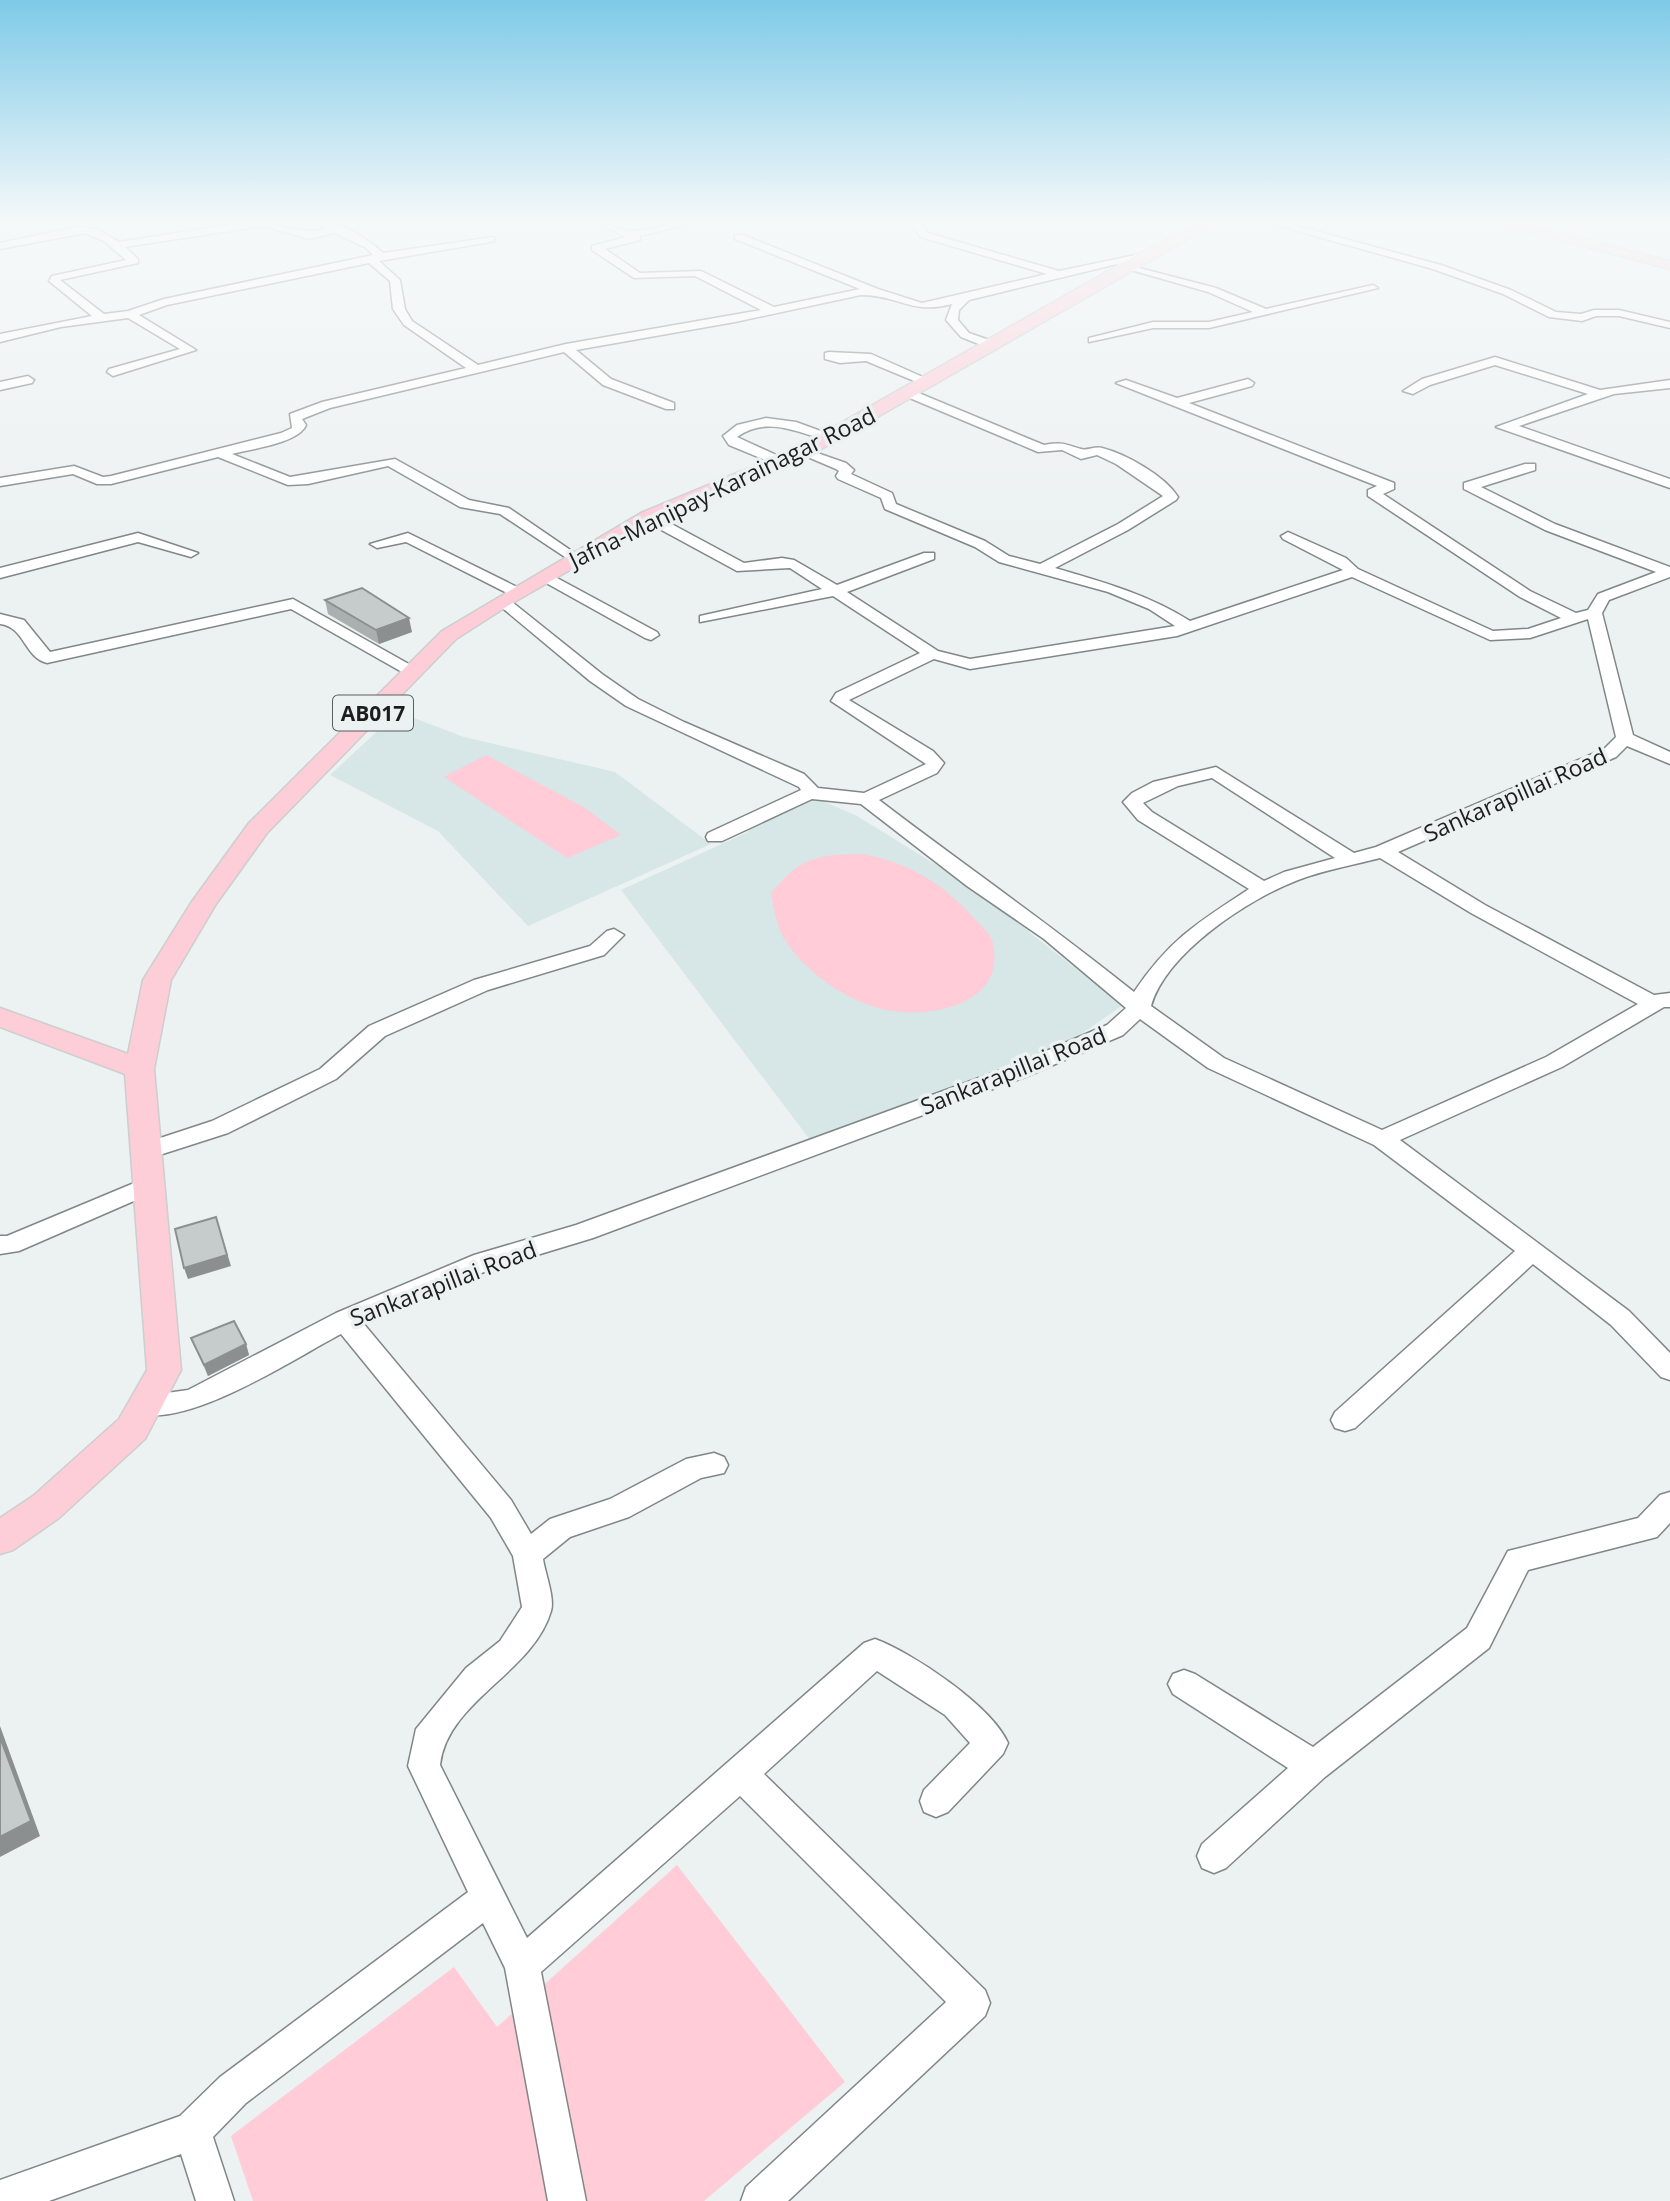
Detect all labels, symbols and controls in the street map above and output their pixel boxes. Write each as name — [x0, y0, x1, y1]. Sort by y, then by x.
street label: Jafna-Manipay-Karainagar Road — [562, 399, 881, 576]
road number: AB017 — [333, 696, 413, 730]
street label: Sankarapillai Road — [1418, 739, 1612, 849]
street label: Sankarapillai Road — [915, 1018, 1111, 1122]
street label: Sankarapillai Road — [345, 1233, 541, 1333]

